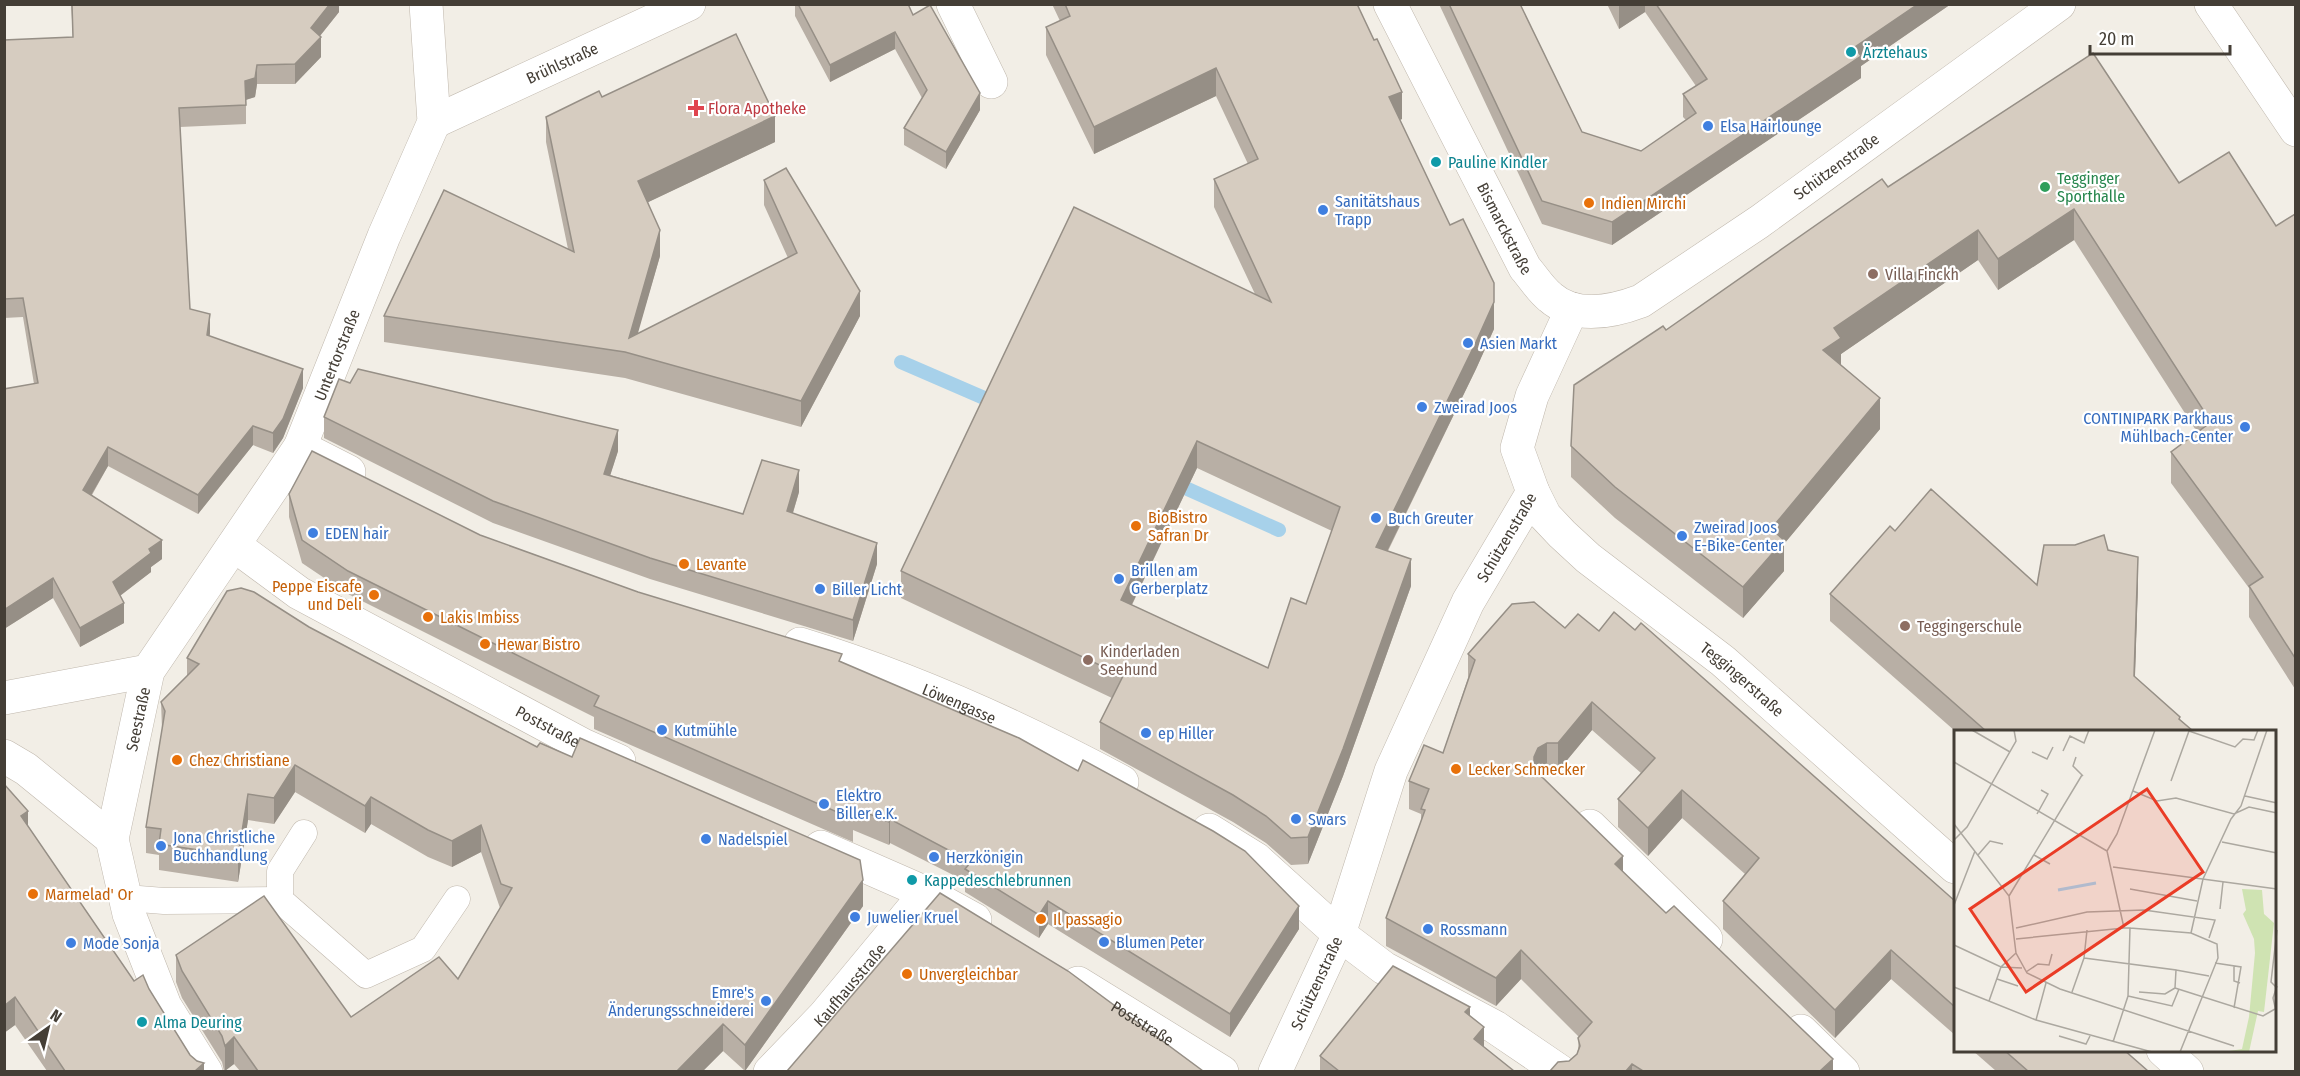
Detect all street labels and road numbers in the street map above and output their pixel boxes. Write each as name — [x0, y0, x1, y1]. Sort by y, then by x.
street label: Brühlstraße — [523, 38, 601, 88]
street label: Schützenstraße — [1790, 129, 1883, 204]
street label: Bismarckstraße — [1473, 179, 1536, 279]
street label: Untertorstraße — [310, 307, 364, 404]
street label: Schützenstraße — [1473, 489, 1541, 586]
street label: Teggingerstraße — [1697, 638, 1788, 721]
street label: Löwengasse — [919, 680, 999, 728]
street label: Seestraße — [122, 685, 154, 753]
street label: Poststraße — [512, 702, 583, 752]
street label: Schützenstraße — [1287, 933, 1347, 1033]
street label: Kaufhausstraße — [810, 940, 890, 1031]
street label: Poststraße — [1108, 997, 1177, 1050]

